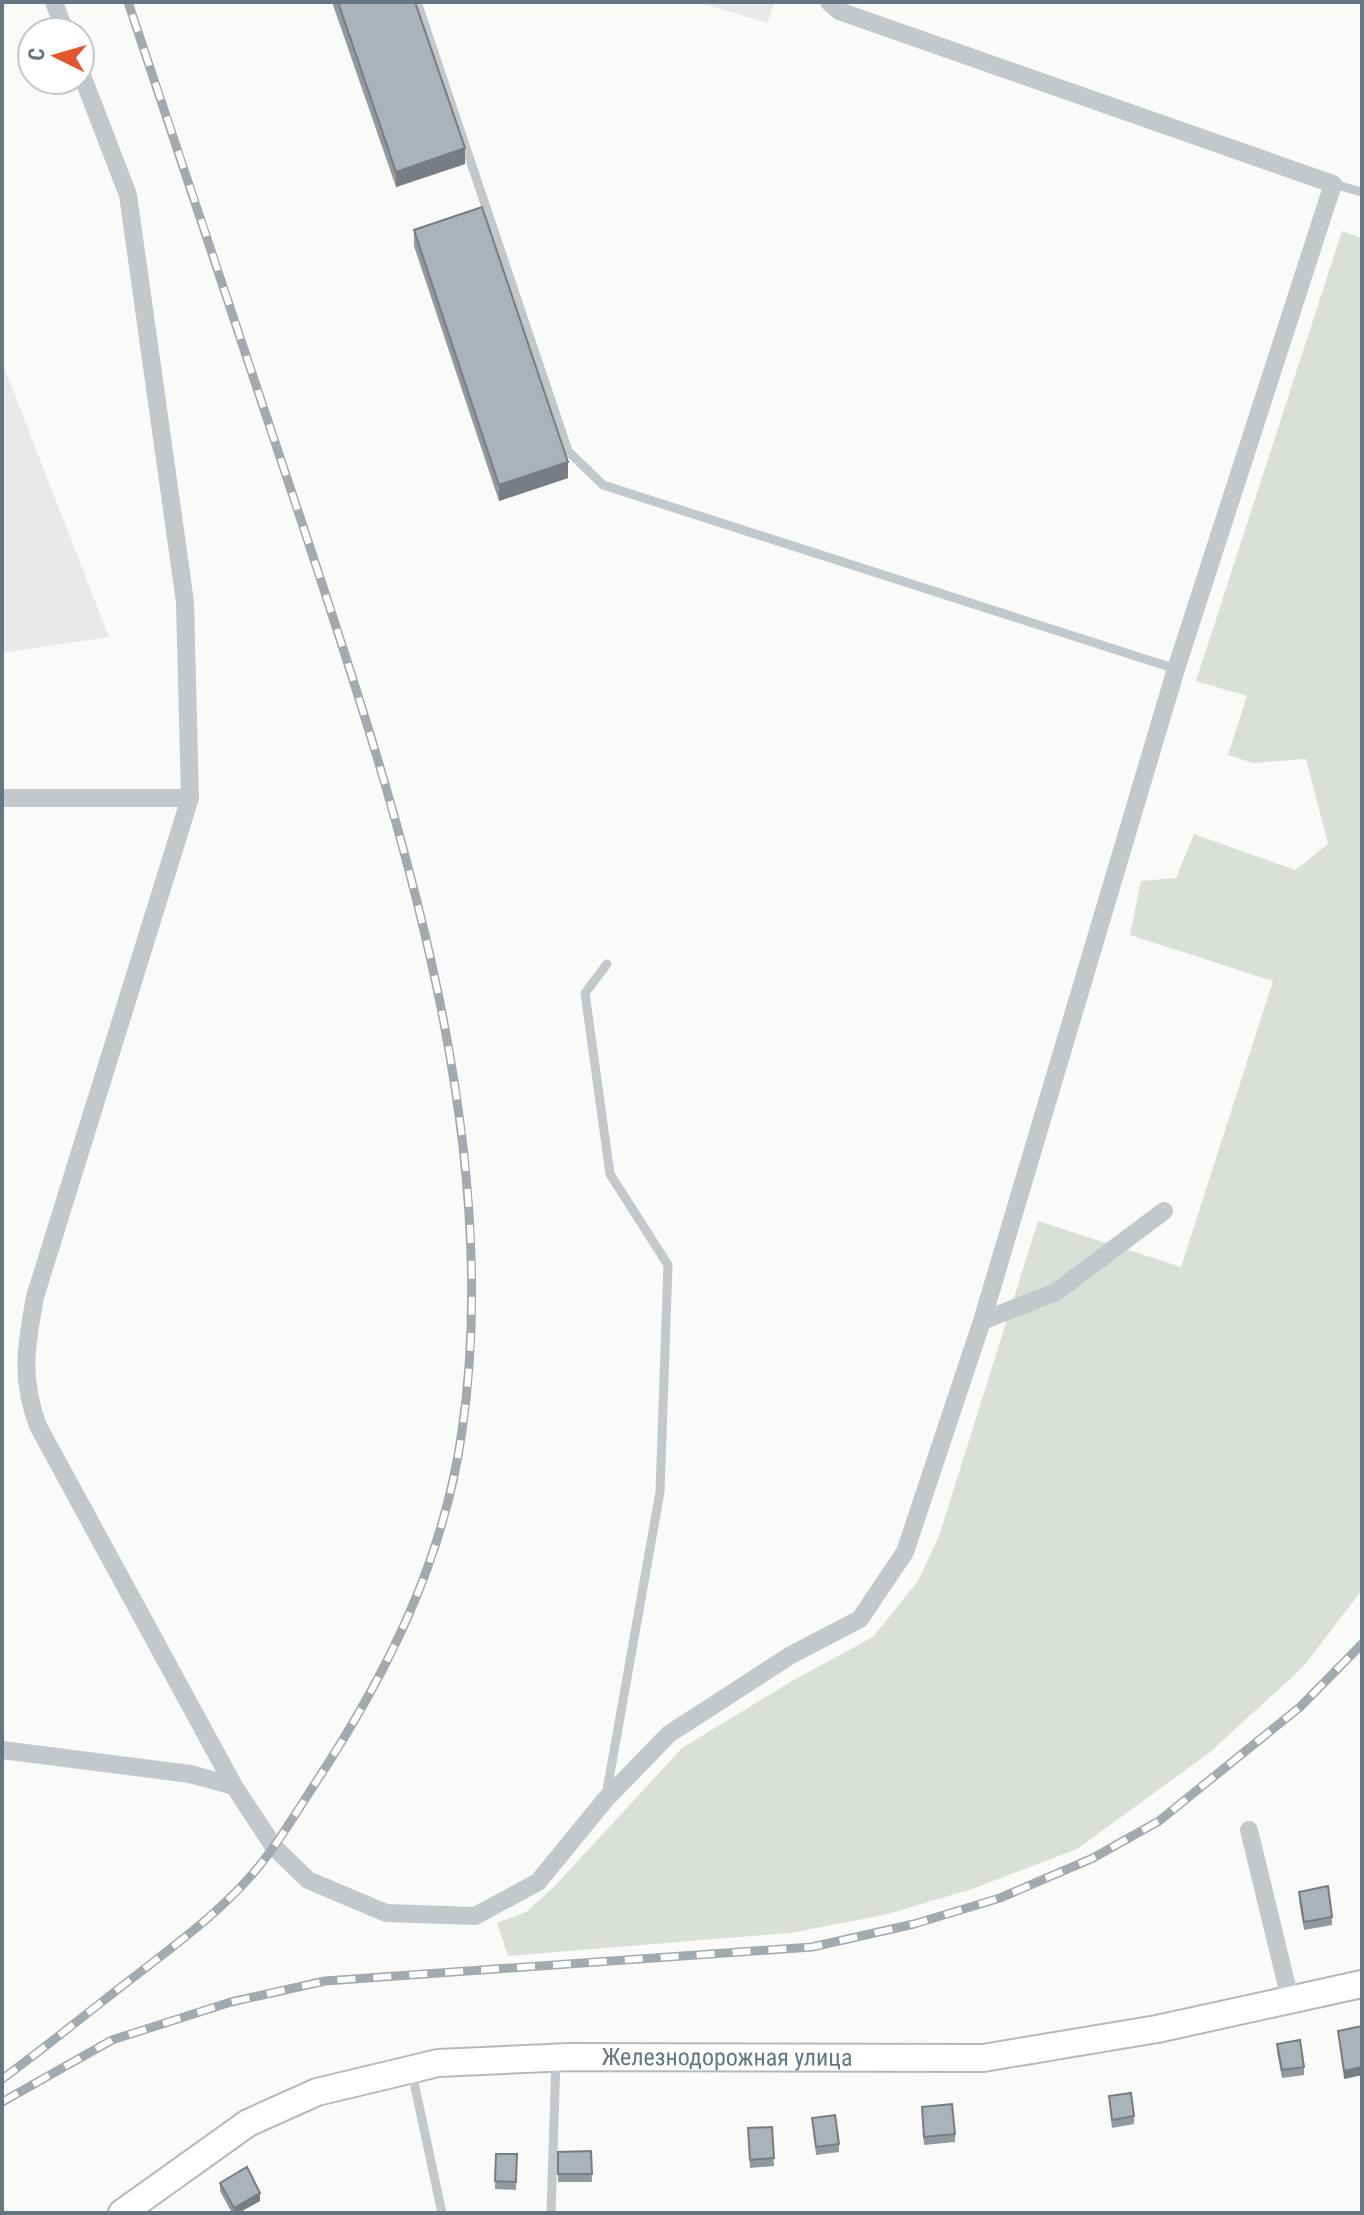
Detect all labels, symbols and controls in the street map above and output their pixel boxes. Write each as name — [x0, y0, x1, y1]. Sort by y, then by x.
north arrow — [16, 16, 96, 96]
text: С — [24, 47, 50, 62]
street label: Железнодорожная улица — [601, 2043, 852, 2072]

